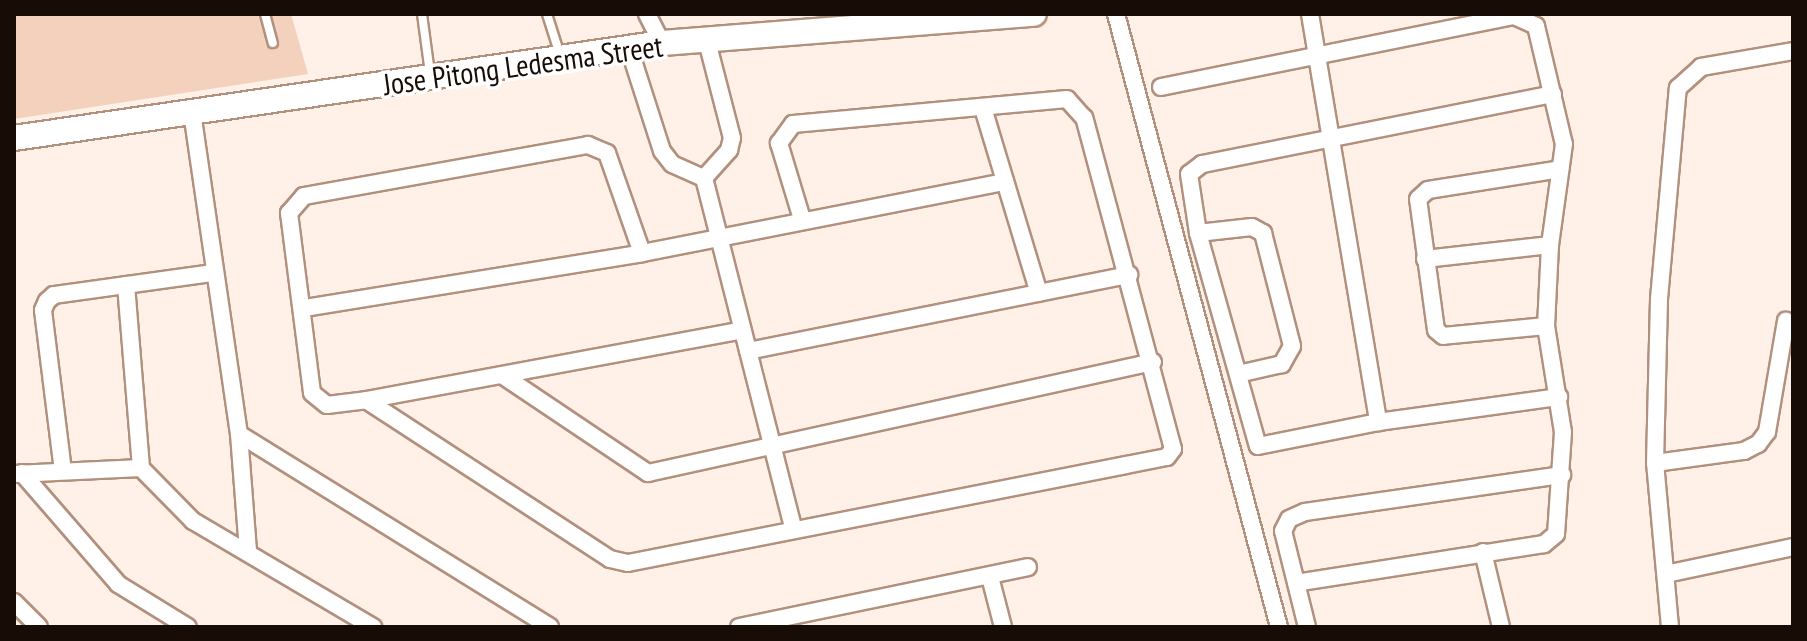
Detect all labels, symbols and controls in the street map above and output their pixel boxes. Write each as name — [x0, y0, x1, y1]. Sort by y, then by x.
street label: Jose Pitong Ledesma Street — [381, 28, 665, 102]

